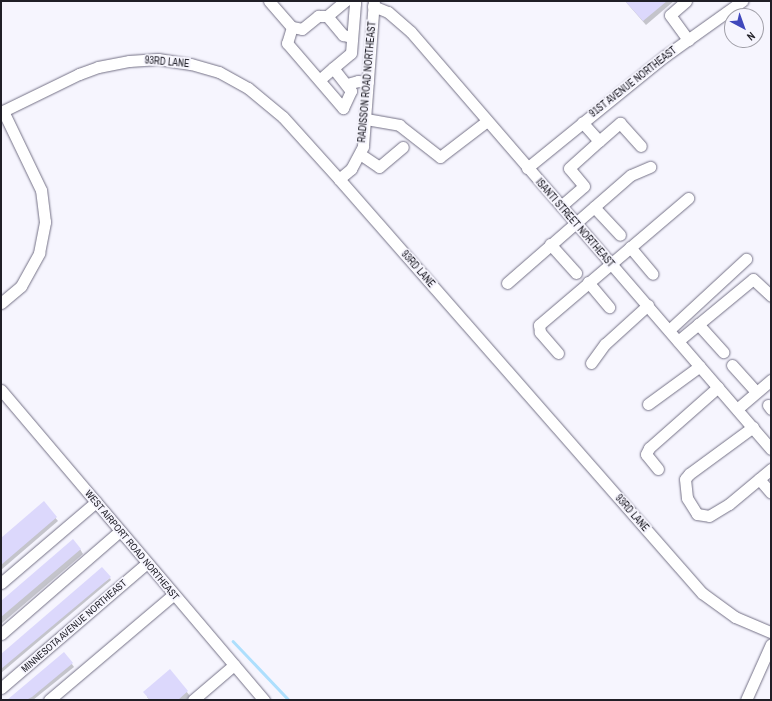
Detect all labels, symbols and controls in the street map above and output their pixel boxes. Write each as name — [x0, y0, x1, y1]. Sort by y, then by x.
north arrow — [724, 8, 764, 48]
street label: RADISSON ROAD NORTHEAST — [356, 21, 378, 143]
text: N — [744, 29, 758, 44]
street label: 91ST AVENUE NORTHEAST — [587, 44, 679, 120]
street label: 93RD LANE — [144, 54, 190, 70]
street label: ISANTI STREET NORTHEAST — [533, 176, 617, 270]
street label: 93RD LANE — [399, 248, 437, 290]
street label: WEST AIRPORT ROAD NORTHEAST — [82, 487, 182, 603]
street label: 93RD LANE — [613, 492, 651, 534]
street label: MINNESOTA AVENUE NORTHEAST — [19, 577, 129, 675]

